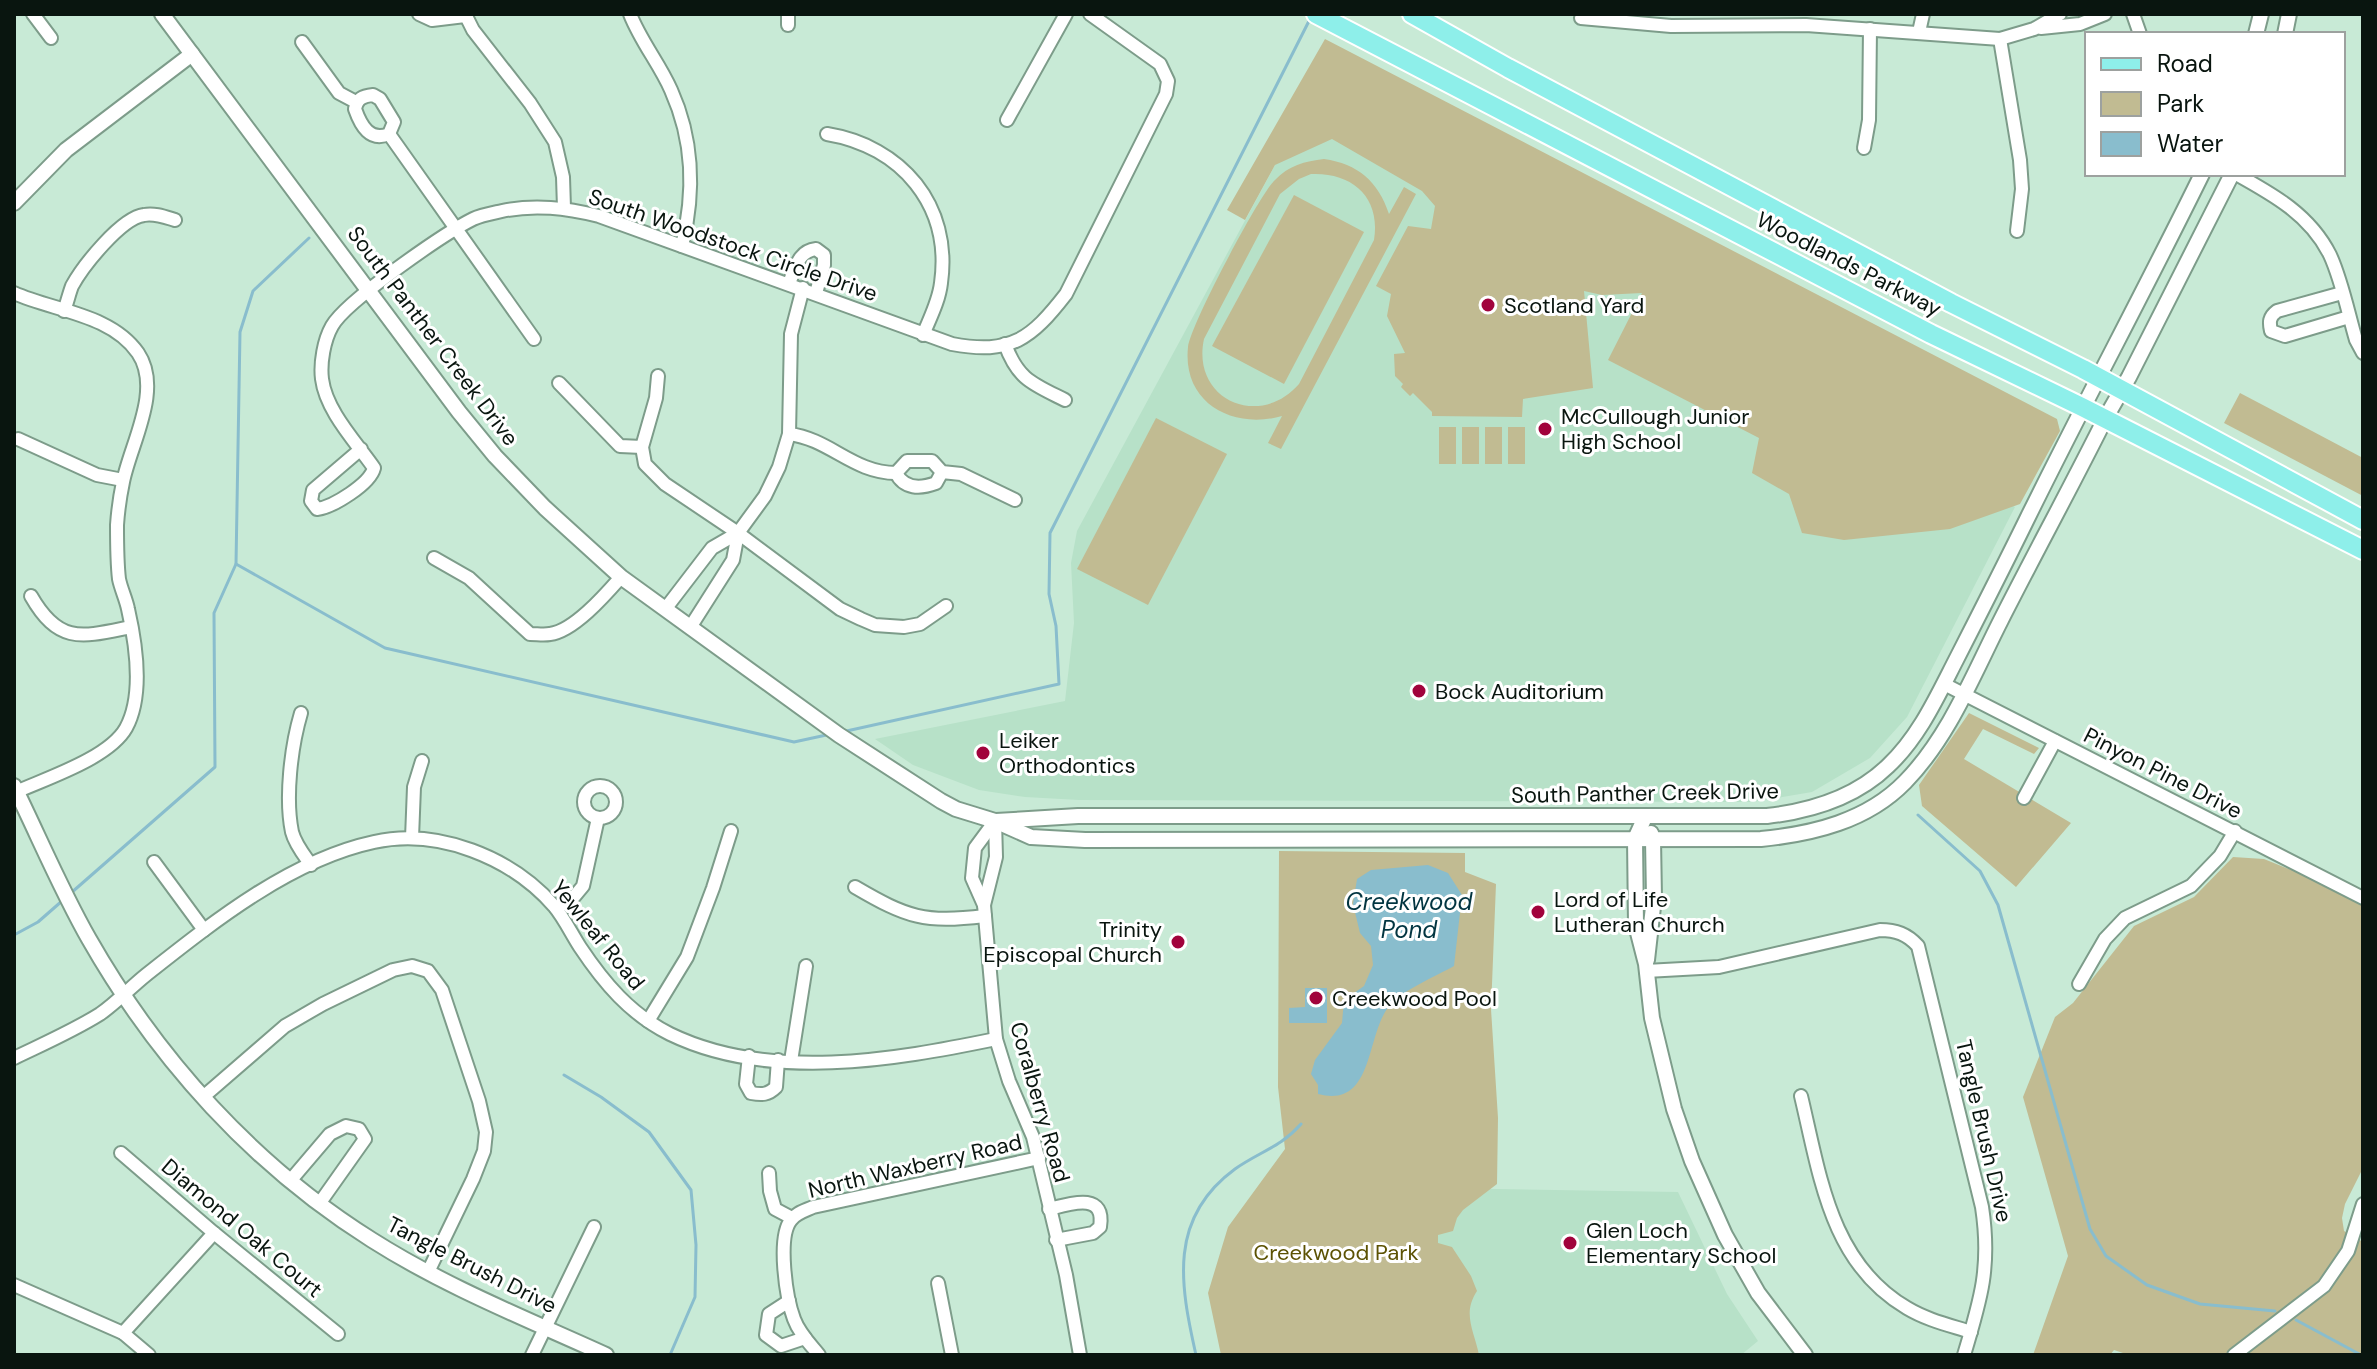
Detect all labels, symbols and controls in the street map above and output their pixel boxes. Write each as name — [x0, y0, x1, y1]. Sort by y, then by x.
legend — [2085, 32, 2345, 176]
text: Road — [2157, 48, 2213, 79]
text: Park — [2157, 88, 2204, 119]
text: Water — [2157, 128, 2223, 159]
street label: South Woodstock Circle Drive — [585, 182, 881, 308]
street label: Woodlands Parkway — [1752, 205, 1946, 323]
street label: South Panther Creek Drive — [341, 220, 525, 452]
place label: Scotland Yard — [1504, 291, 1644, 320]
marker: Scotland Yard — [1479, 296, 1497, 314]
place label: McCullough Junior High School — [1561, 402, 1749, 456]
marker: McCullough Junior High School — [1536, 420, 1554, 438]
place label: Bock Auditorium — [1435, 677, 1604, 706]
marker: Bock Auditorium — [1410, 682, 1428, 700]
street label: Pinyon Pine Drive — [2079, 721, 2247, 825]
place label: Leiker Orthodontics — [999, 726, 1136, 780]
marker: Leiker Orthodontics — [974, 744, 992, 762]
street label: South Panther Creek Drive — [1511, 776, 1779, 810]
street label: Yewleaf Road — [545, 874, 651, 996]
place label: Lord of Life Lutheran Church — [1554, 885, 1725, 939]
water label: Creekwood Pond — [1345, 886, 1474, 945]
marker: Lord of Life Lutheran Church — [1529, 903, 1547, 921]
place label: Trinity Episcopal Church — [983, 915, 1162, 969]
marker: Trinity Episcopal Church — [1169, 933, 1187, 951]
place label: Creekwood Pool — [1332, 984, 1497, 1013]
marker: Creekwood Pool — [1307, 989, 1325, 1007]
street label: Coralberry Road — [1003, 1018, 1077, 1186]
street label: Tangle Brush Drive — [1949, 1037, 2019, 1225]
street label: North Waxberry Road — [805, 1127, 1025, 1205]
street label: Diamond Oak Court — [156, 1152, 328, 1304]
street label: Tangle Brush Drive — [382, 1210, 562, 1320]
place label: Glen Loch Elementary School — [1586, 1216, 1776, 1270]
marker: Glen Loch Elementary School — [1561, 1234, 1579, 1252]
park label: Creekwood Park — [1253, 1238, 1419, 1267]

